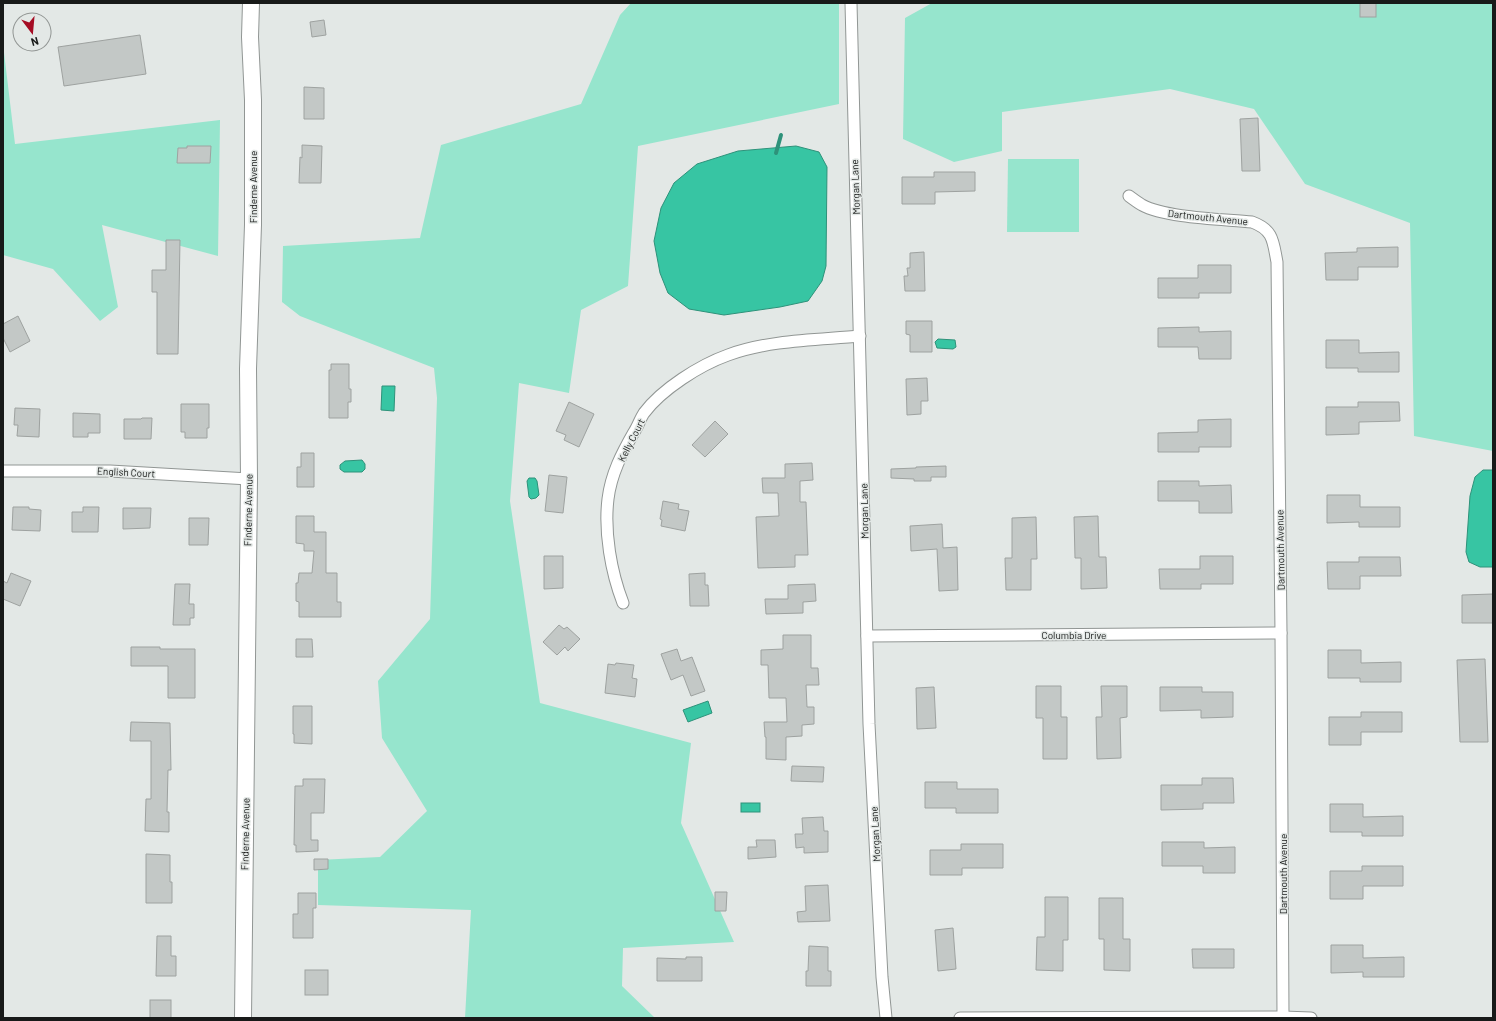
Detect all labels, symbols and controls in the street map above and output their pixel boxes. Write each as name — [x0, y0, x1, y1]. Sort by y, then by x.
north arrow — [12, 12, 52, 52]
text: N — [30, 35, 40, 49]
street label: Finderne Avenue — [247, 151, 259, 223]
street label: Morgan Lane — [848, 159, 862, 215]
street label: Dartmouth Avenue — [1167, 207, 1249, 227]
street label: Kelly Court — [615, 416, 647, 464]
street label: English Court — [97, 464, 156, 480]
street label: Finderne Avenue — [241, 474, 255, 546]
street label: Morgan Lane — [858, 483, 870, 539]
street label: Dartmouth Avenue — [1273, 510, 1287, 590]
street label: Columbia Drive — [1042, 629, 1106, 641]
street label: Finderne Avenue — [238, 798, 252, 870]
street label: Morgan Lane — [868, 806, 882, 862]
street label: Dartmouth Avenue — [1277, 834, 1289, 914]

